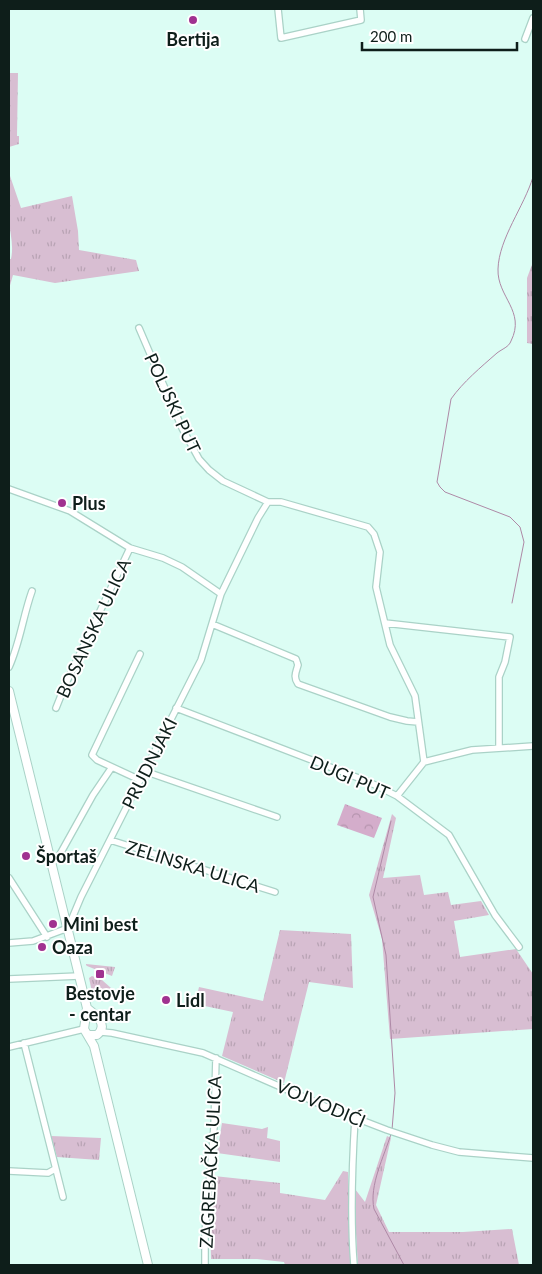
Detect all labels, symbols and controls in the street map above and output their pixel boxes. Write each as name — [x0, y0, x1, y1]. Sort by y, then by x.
marker: Bertija — [187, 14, 199, 26]
scale bar — [362, 20, 517, 52]
text: 200 m — [370, 27, 412, 45]
place label: Bertija — [166, 28, 220, 50]
street label: POLJSKI PUT — [140, 349, 206, 457]
place label: Plus — [72, 492, 106, 514]
marker: Plus — [56, 497, 68, 509]
street label: BOSANSKA ULICA — [51, 554, 135, 701]
street label: PRUDNJAKI — [117, 714, 181, 812]
street label: DUGI PUT — [307, 750, 393, 804]
street label: ZELINSKA ULICA — [123, 835, 263, 897]
place label: Športaš — [36, 845, 97, 867]
marker: Športaš — [20, 850, 32, 862]
place label: Mini best — [63, 913, 138, 935]
marker: Mini best — [47, 918, 59, 930]
place label: Oaza — [52, 936, 93, 958]
marker: Oaza — [36, 941, 48, 953]
marker: Bestovje - centar — [94, 968, 106, 980]
place label: Bestovje - centar — [65, 982, 135, 1025]
place label: Lidl — [176, 989, 205, 1011]
marker: Lidl — [160, 994, 172, 1006]
street label: ZAGREBAČKA ULICA — [194, 1074, 226, 1249]
street label: VOJVODIĆI — [273, 1074, 369, 1132]

